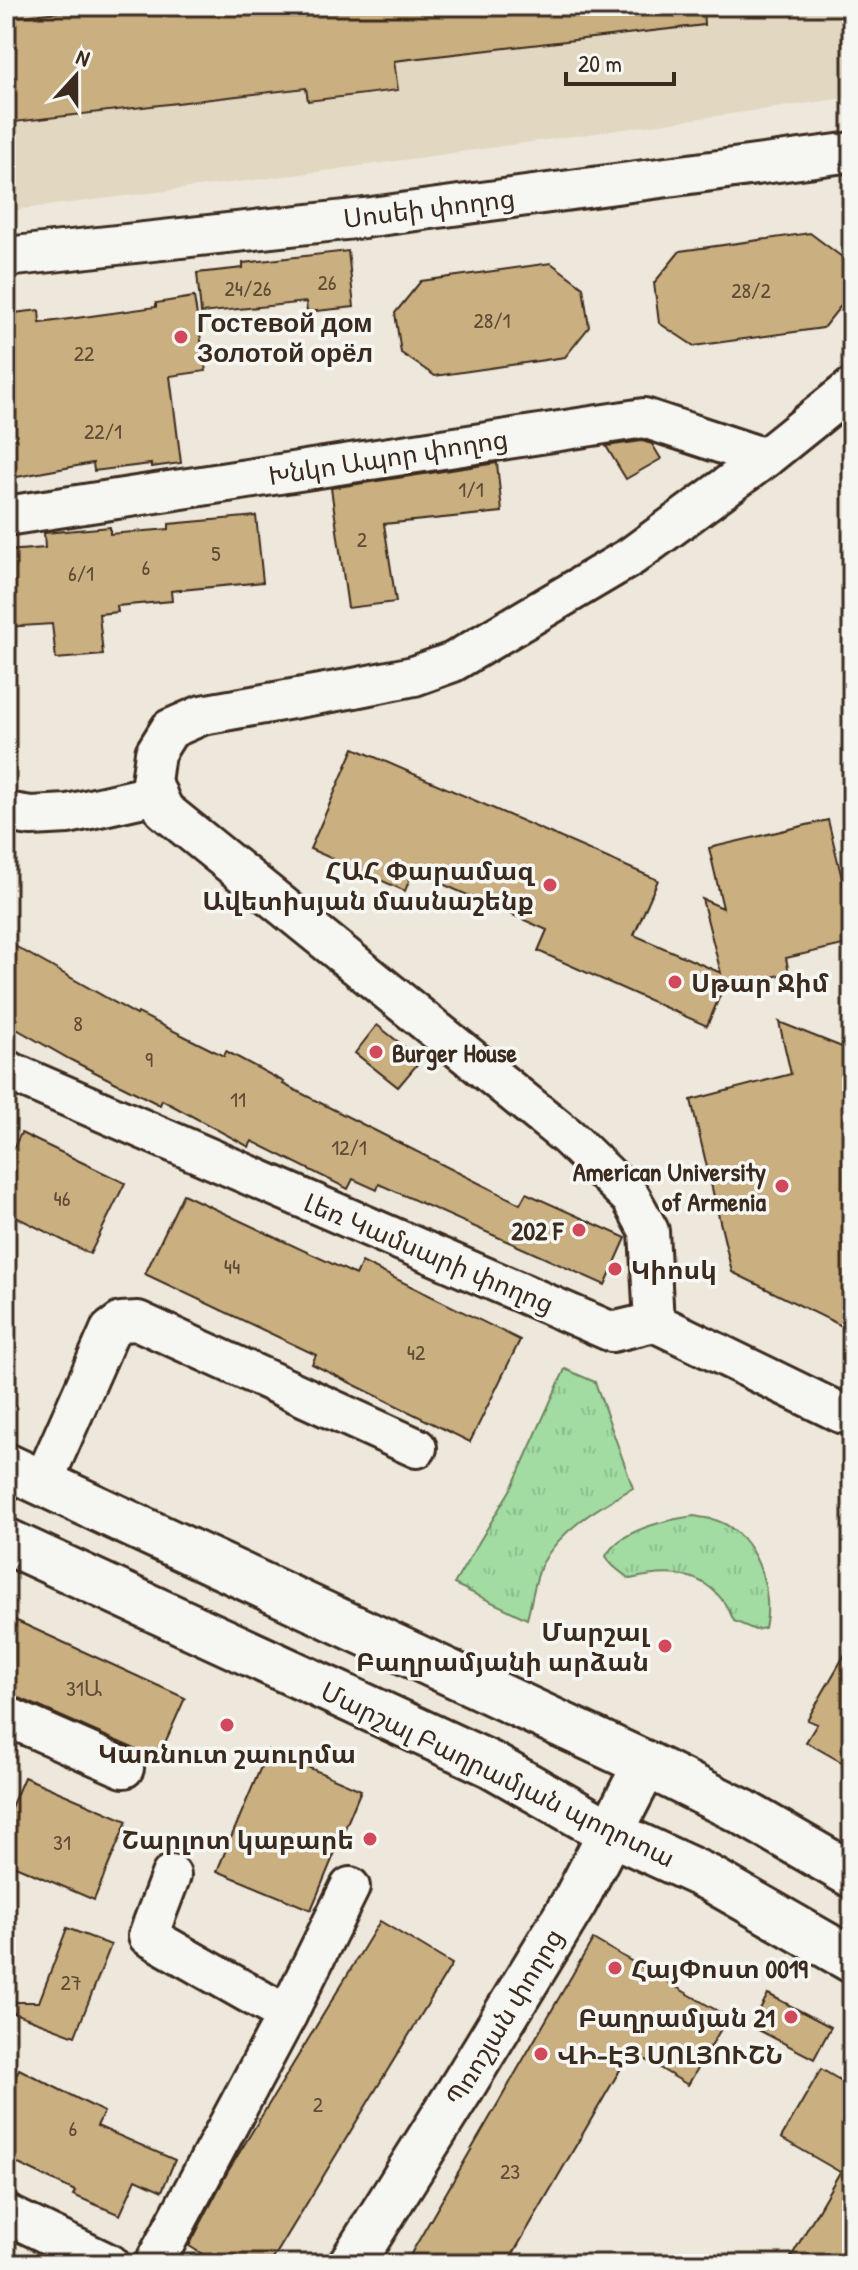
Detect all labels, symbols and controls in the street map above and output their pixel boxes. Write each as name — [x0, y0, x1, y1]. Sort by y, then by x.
north arrow — [36, 36, 116, 116]
scale bar — [566, 36, 674, 86]
text: N — [72, 41, 94, 74]
text: 20 m — [578, 47, 622, 79]
street label: Սոսեի փողոց — [341, 180, 517, 236]
house number: 26 — [317, 267, 337, 297]
house number: 24/26 — [225, 273, 272, 303]
house number: 28/2 — [731, 275, 771, 305]
place label: Гостевой дом Золотой орёл — [197, 305, 373, 370]
house number: 28/1 — [473, 305, 511, 335]
marker: Гостевой дом Золотой орёл — [172, 328, 190, 346]
house number: 22 — [74, 338, 95, 368]
house number: 22/1 — [84, 416, 122, 446]
street label: Խնկո Ապոր փողոց — [266, 421, 510, 493]
house number: 1/1 — [458, 474, 484, 504]
house number: 2 — [357, 524, 368, 554]
house number: 5 — [211, 538, 221, 568]
house number: 6 — [142, 552, 151, 582]
house number: 6/1 — [68, 558, 94, 588]
place label: ՀԱՀ Փարամազ Ավետիսյան մասնաշենք — [202, 853, 535, 918]
marker: ՀԱՀ Փարամազ Ավետիսյան մասնաշենք — [541, 876, 559, 894]
place label: Սթար Ջիմ — [691, 965, 830, 1000]
marker: Սթար Ջիմ — [666, 973, 684, 991]
house number: 8 — [73, 1008, 83, 1038]
place label: Burger House — [392, 1035, 518, 1071]
marker: Burger House — [367, 1043, 385, 1061]
house number: 9 — [145, 1044, 153, 1074]
house number: 11 — [230, 1084, 246, 1114]
house number: 12/1 — [331, 1132, 367, 1162]
place label: American University of Armenia — [573, 1154, 767, 1219]
marker: American University of Armenia — [773, 1177, 791, 1195]
house number: 46 — [53, 1183, 71, 1213]
street label: Լեռ Կամսարի փողոց — [299, 1184, 559, 1322]
place label: 202 F — [511, 1213, 564, 1248]
marker: 202 F — [570, 1221, 588, 1239]
house number: 44 — [224, 1251, 240, 1281]
place label: Կիոսկ — [631, 1252, 717, 1287]
marker: Կիոսկ — [606, 1260, 624, 1278]
house number: 42 — [407, 1337, 426, 1367]
place label: Մարշալ Բաղրամյանի արձան — [356, 1614, 651, 1679]
marker: Մարշալ Բաղրամյանի արձան — [656, 1637, 674, 1655]
house number: 31Ա — [66, 1673, 102, 1703]
street label: Մարշալ Բաղրամյան պողոտա — [315, 1673, 681, 1875]
marker: Կառնուտ շաուրմա — [218, 1716, 236, 1734]
place label: Կառնուտ շաուրմա — [98, 1736, 356, 1771]
place label: Շարլոտ կաբարե — [121, 1822, 354, 1857]
house number: 31 — [53, 1827, 71, 1857]
marker: Շարլոտ կաբարե — [361, 1830, 379, 1848]
street label: Պռոշյան փողոց — [437, 1922, 571, 2112]
place label: ՀայՓոստ 0019 — [631, 1951, 808, 1986]
marker: ՀայՓոստ 0019 — [606, 1959, 624, 1977]
house number: 27 — [60, 1967, 82, 1997]
place label: Բաղրամյան 21 — [578, 2000, 775, 2035]
marker: Բաղրամյան 21 — [782, 2008, 800, 2026]
place label: ՎԻ-ԷՅ ՍՈԼՅՈՒՇՆ — [557, 2037, 783, 2072]
marker: ՎԻ-ԷՅ ՍՈԼՅՈՒՇՆ — [532, 2045, 550, 2063]
house number: 2 — [313, 2089, 324, 2119]
house number: 6 — [69, 2113, 78, 2143]
house number: 23 — [500, 2156, 520, 2186]

